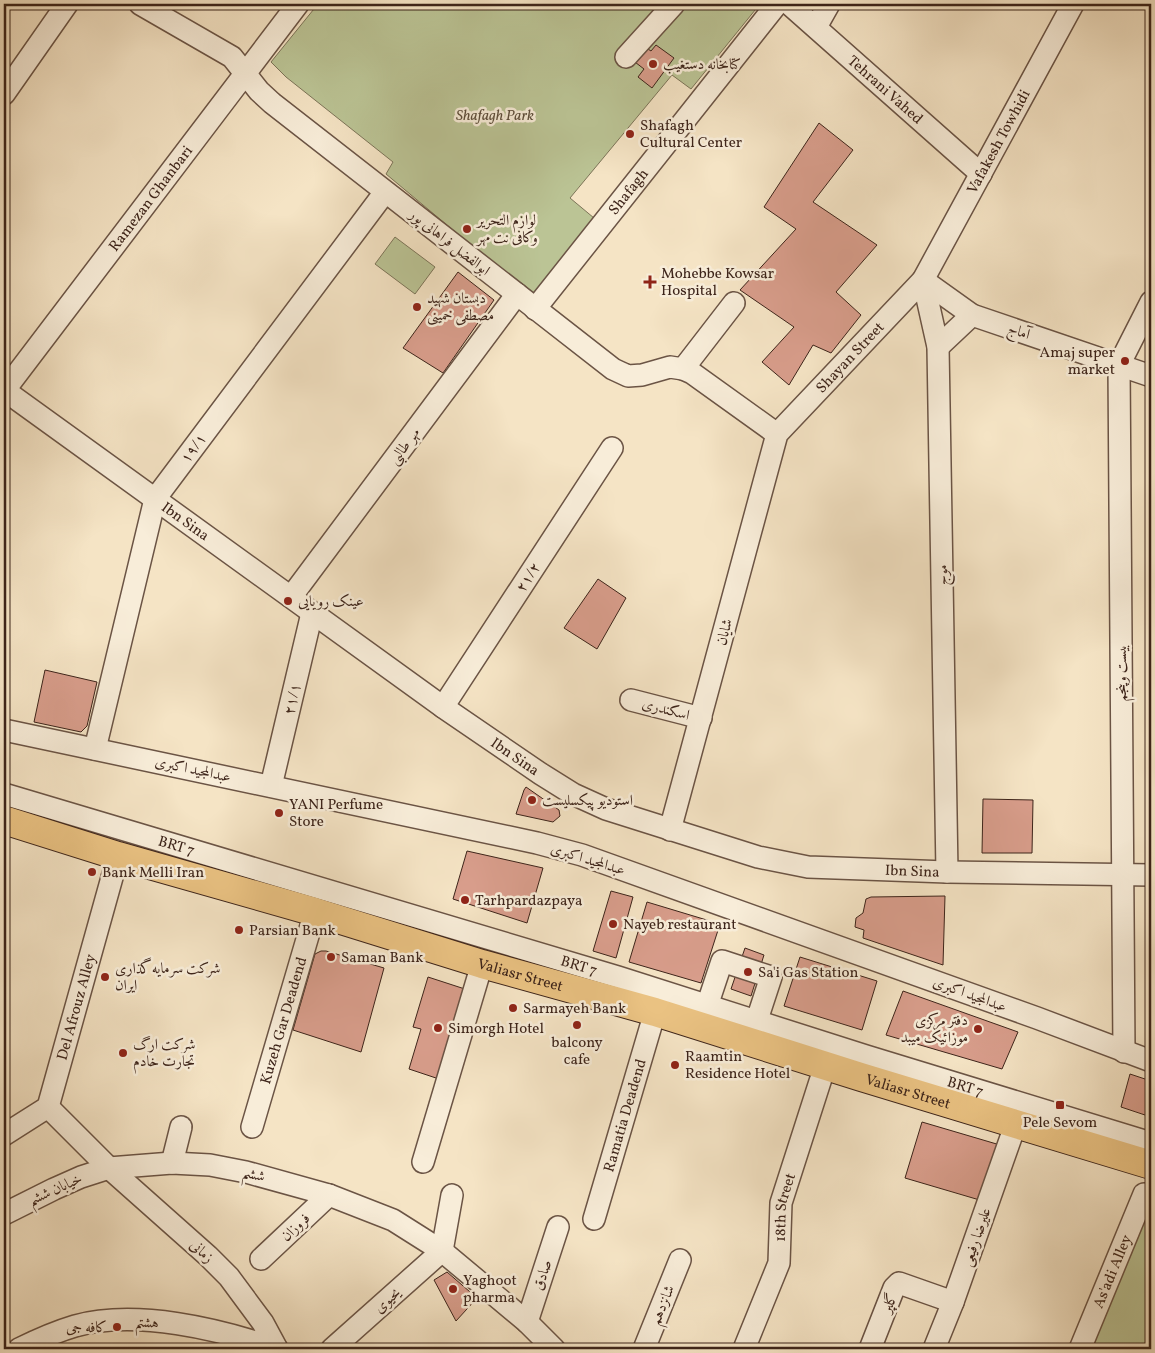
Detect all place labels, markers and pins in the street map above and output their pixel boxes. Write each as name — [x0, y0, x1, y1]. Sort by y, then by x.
place label: کتابخانه دستغیب — [663, 55, 741, 76]
marker: کتابخانه دستغیب — [647, 58, 659, 70]
place label: Shafagh Cultural Center — [640, 116, 742, 154]
marker: Shafagh Cultural Center — [624, 128, 636, 140]
place label: لوازم التحریر وکافی نت مهر — [475, 211, 538, 249]
marker: لوازم التحریر وکافی نت مهر — [461, 223, 473, 235]
place label: Mohebbe Kowsar Hospital — [661, 264, 774, 302]
marker: Mohebbe Kowsar Hospital — [643, 275, 657, 289]
place label: دبستان شهید مصطفی خمینی — [427, 289, 494, 327]
marker: دبستان شهید مصطفی خمینی — [411, 301, 423, 313]
place label: Amaj super market — [1040, 343, 1115, 381]
marker: Amaj super market — [1119, 355, 1131, 367]
place label: عینک رویایی — [298, 592, 364, 613]
marker: عینک رویایی — [282, 595, 294, 607]
place label: استودیو پیکسلیست — [542, 791, 633, 812]
marker: استودیو پیکسلیست — [526, 794, 538, 806]
place label: YANI Perfume Store — [289, 795, 383, 833]
marker: YANI Perfume Store — [273, 807, 285, 819]
place label: Bank Melli Iran — [102, 863, 204, 884]
marker: Bank Melli Iran — [86, 866, 98, 878]
place label: Tarhpardazpaya — [475, 891, 583, 912]
marker: Tarhpardazpaya — [459, 894, 471, 906]
place label: Nayeb restaurant — [623, 915, 736, 936]
marker: Nayeb restaurant — [607, 918, 619, 930]
place label: Parsian Bank — [249, 921, 336, 942]
marker: Parsian Bank — [233, 924, 245, 936]
place label: Saman Bank — [341, 948, 423, 969]
marker: Saman Bank — [325, 951, 337, 963]
place label: شركت سرمايه‌گذاری ايران — [115, 957, 221, 997]
place label: Sa'i Gas Station — [758, 963, 858, 984]
marker: Sa'i Gas Station — [742, 966, 754, 978]
marker: شركت سرمايه‌گذاری ايران — [99, 971, 111, 983]
place label: Sarmayeh Bank — [523, 999, 626, 1020]
marker: Sarmayeh Bank — [507, 1002, 519, 1014]
place label: دفتر مرکزی موزائیک میبد — [900, 1011, 968, 1049]
place label: Simorgh Hotel — [448, 1019, 544, 1040]
marker: balcony cafe — [571, 1019, 583, 1031]
marker: Simorgh Hotel — [432, 1022, 444, 1034]
marker: دفتر مرکزی موزائیک میبد — [972, 1023, 984, 1035]
place label: balcony cafe — [551, 1033, 603, 1071]
place label: شرکت ارگ تجارت خادم — [133, 1035, 195, 1074]
marker: شرکت ارگ تجارت خادم — [117, 1047, 129, 1059]
place label: Raamtin Residence Hotel — [685, 1047, 790, 1085]
marker: Raamtin Residence Hotel — [669, 1059, 681, 1071]
marker: Pele Sevom — [1054, 1099, 1066, 1111]
place label: Pele Sevom — [1023, 1113, 1097, 1134]
place label: Yaghoot pharma — [463, 1271, 517, 1309]
marker: Yaghoot pharma — [447, 1283, 459, 1295]
place label: کافه جی — [66, 1318, 107, 1339]
marker: کافه جی — [111, 1321, 123, 1333]

